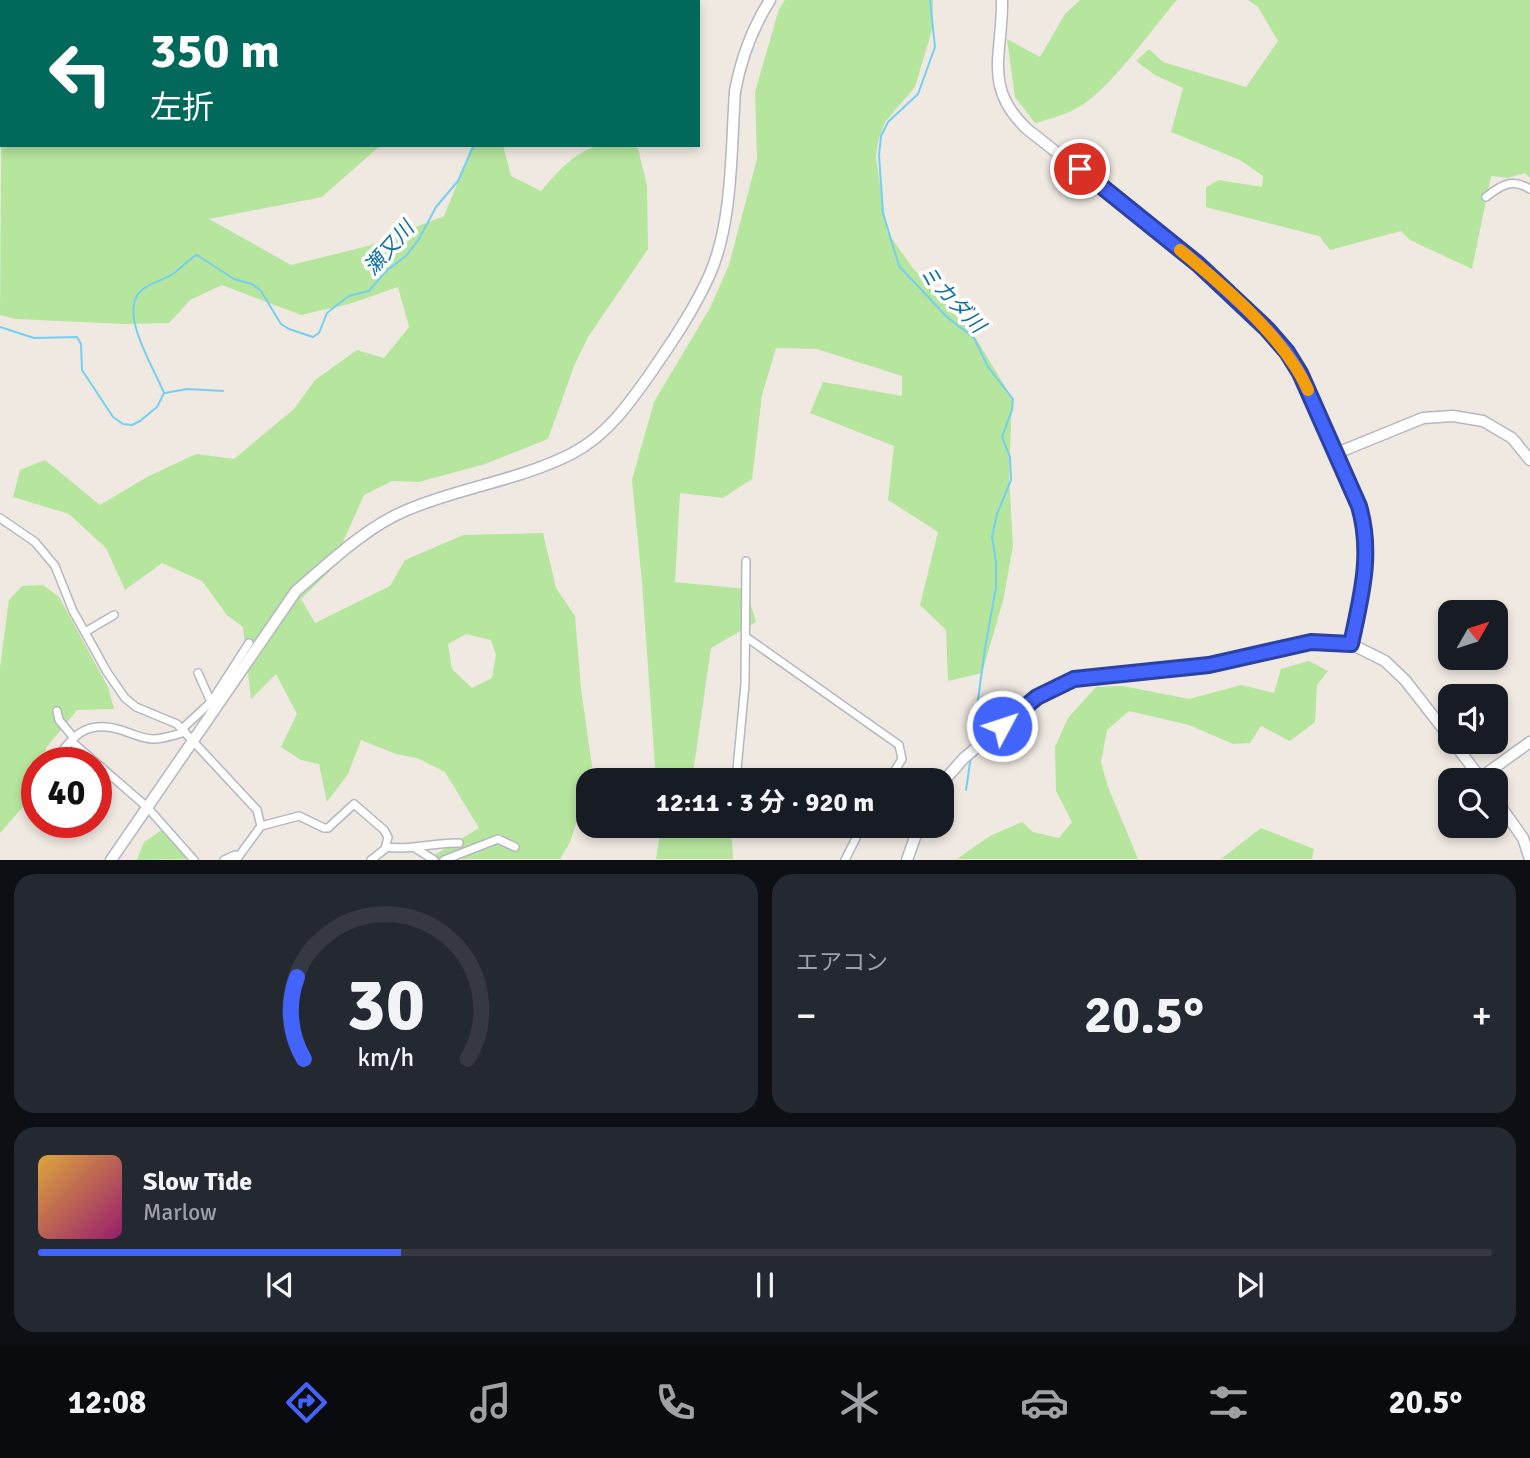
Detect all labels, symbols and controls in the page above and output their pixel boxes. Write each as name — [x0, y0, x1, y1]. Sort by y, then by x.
text: 350 m — [150, 21, 280, 81]
icon: left — [35, 28, 126, 119]
text: 左折 — [150, 88, 214, 127]
pin — [1050, 139, 1110, 199]
icon: arrive — [1061, 150, 1099, 188]
water label: 瀬又川 — [359, 214, 421, 280]
water label: ミカダ川 — [913, 260, 992, 340]
north arrow — [1438, 600, 1508, 670]
map controls — [1438, 600, 1508, 838]
button: sound — [1438, 684, 1508, 754]
position arrow — [965, 689, 1039, 763]
speed limit sign: 40 — [21, 747, 112, 838]
button: search — [1438, 768, 1508, 838]
text: 12:11 · 3 分 · 920 m — [656, 787, 874, 819]
text: エアコン — [796, 948, 888, 977]
text: 30 — [347, 962, 425, 1051]
text: 20.5° — [1084, 983, 1204, 1047]
text: − — [796, 992, 817, 1039]
text: + — [1471, 992, 1492, 1039]
text: km/h — [358, 1042, 414, 1073]
text: Slow Tide — [143, 1166, 252, 1198]
text: Marlow — [143, 1198, 217, 1227]
icon: previous — [261, 1266, 299, 1304]
icon: pause — [746, 1266, 784, 1304]
icon: next — [1231, 1266, 1269, 1304]
icon: directions — [282, 1378, 331, 1427]
icon: music — [466, 1378, 515, 1427]
icon: phone — [651, 1378, 700, 1427]
icon: climate — [835, 1378, 884, 1427]
icon: car — [1020, 1378, 1069, 1427]
icon: filters — [1204, 1378, 1253, 1427]
text: 12:08 — [68, 1383, 146, 1422]
text: 20.5° — [1388, 1383, 1462, 1422]

